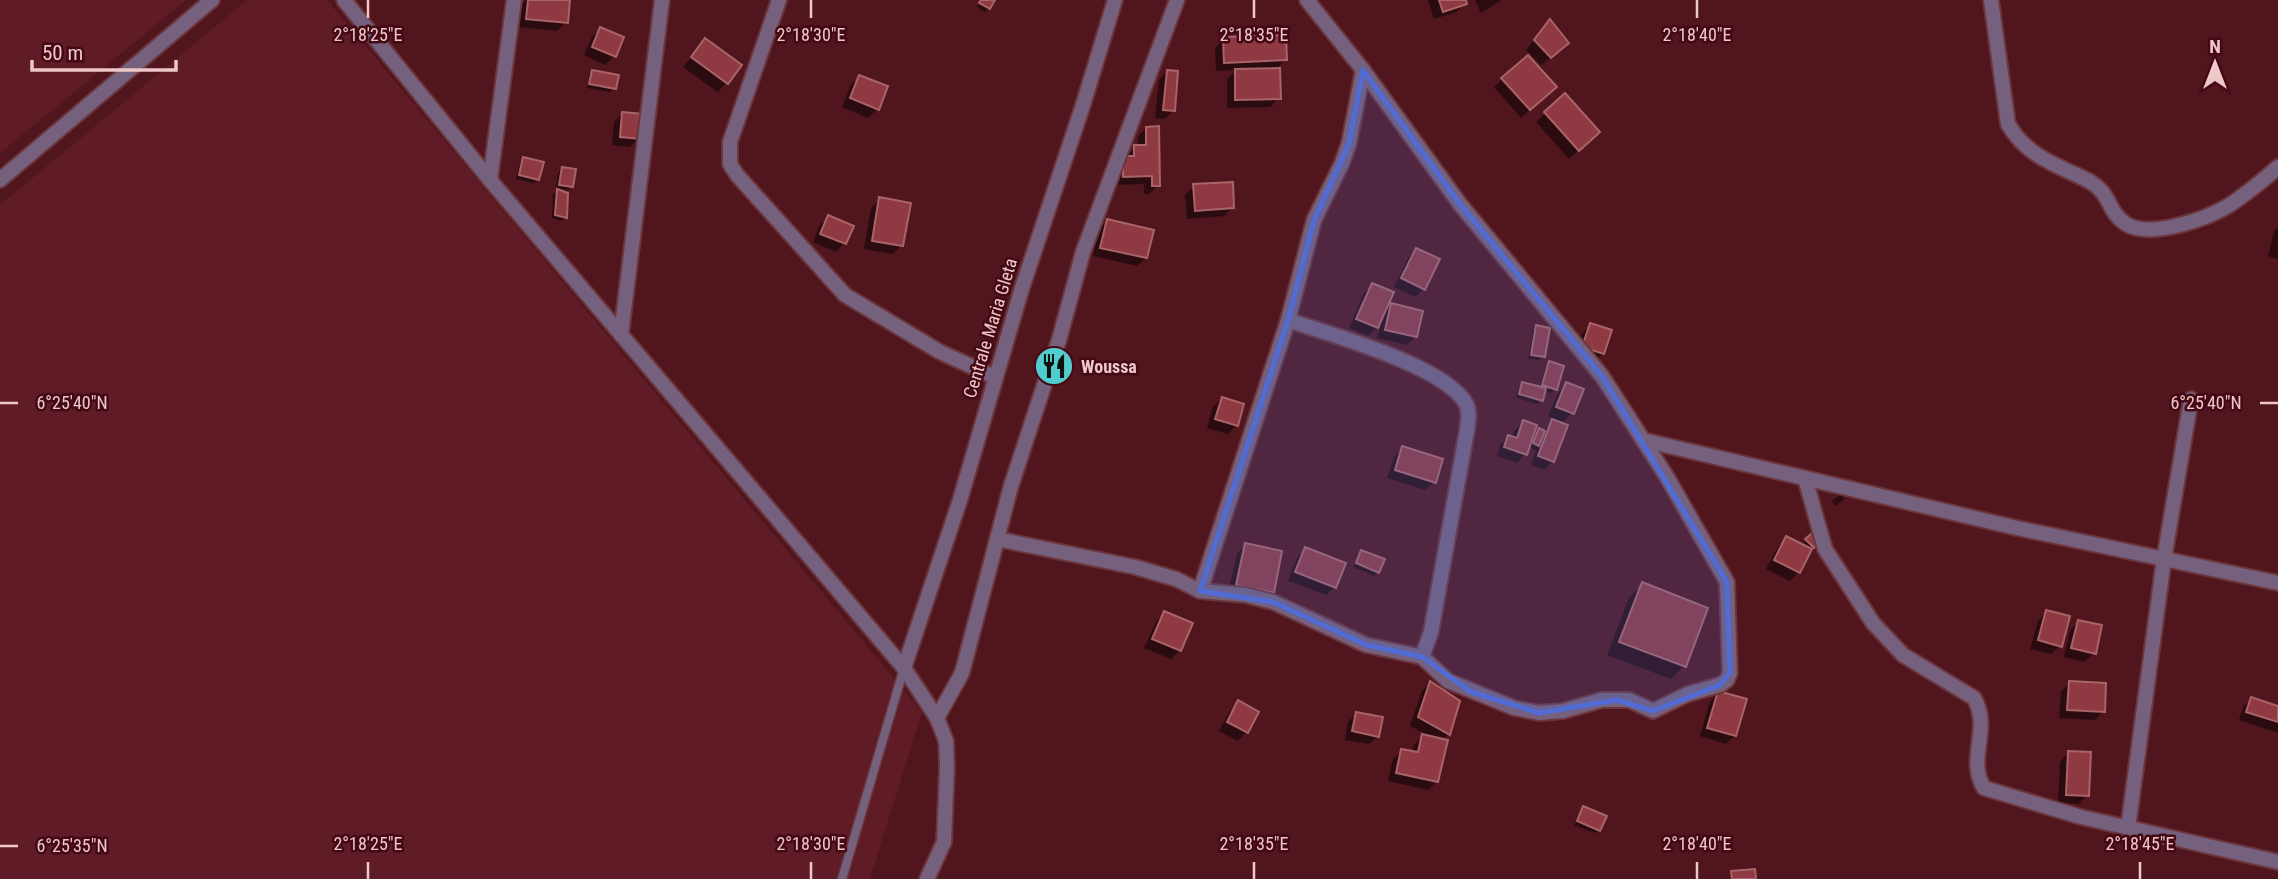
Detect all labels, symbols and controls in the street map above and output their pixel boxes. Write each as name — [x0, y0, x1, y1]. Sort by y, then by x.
text: 2°18'25"E — [333, 24, 403, 45]
text: 2°18'30"E — [776, 24, 846, 45]
text: 2°18'35"E — [1219, 24, 1289, 45]
text: 2°18'40"E — [1662, 24, 1732, 45]
scale bar — [32, 28, 175, 72]
north arrow — [2180, 28, 2250, 98]
text: N — [2209, 35, 2221, 58]
text: 50 m — [42, 41, 83, 65]
street label: Centrale Maria Gleta — [959, 256, 1021, 400]
restaurant icon: Woussa — [1033, 345, 1075, 387]
place label: Woussa — [1081, 356, 1137, 377]
text: 6°25'40"N — [36, 392, 108, 413]
text: 6°25'40"N — [2170, 392, 2242, 413]
text: 2°18'25"E — [333, 833, 403, 854]
text: 2°18'30"E — [776, 833, 846, 854]
text: 2°18'35"E — [1219, 833, 1289, 854]
text: 2°18'40"E — [1662, 833, 1732, 854]
text: 2°18'45"E — [2105, 833, 2175, 854]
text: 6°25'35"N — [36, 835, 108, 856]

